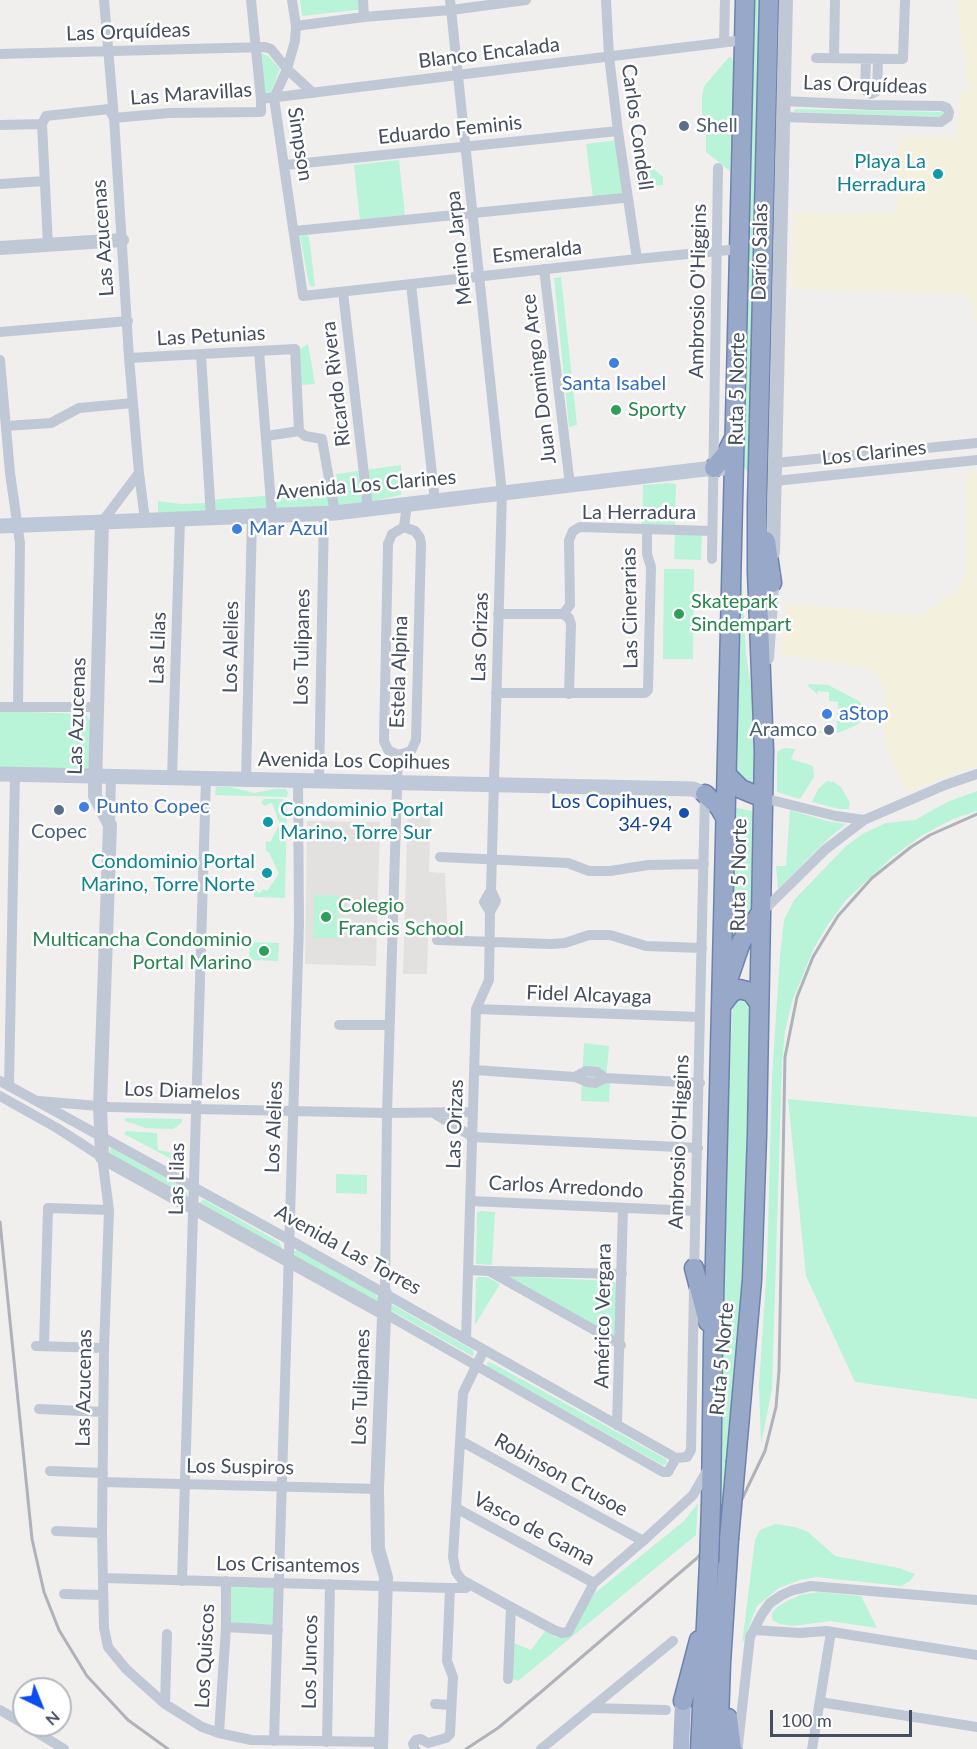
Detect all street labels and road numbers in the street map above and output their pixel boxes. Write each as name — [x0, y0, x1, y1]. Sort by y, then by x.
street label: Las Orquídeas — [66, 18, 190, 46]
street label: Blanco Encalada — [417, 32, 561, 74]
street label: Carlos Condell — [616, 62, 658, 192]
street label: Las Orquídeas — [803, 71, 927, 99]
street label: Las Maravillas — [129, 78, 253, 110]
street label: Simpson — [282, 105, 318, 183]
street label: Eduardo Feminis — [377, 110, 523, 150]
street label: Las Azucenas — [87, 179, 119, 297]
street label: Merino Jarpa — [441, 190, 477, 306]
street label: Ambrosio O'Higgins — [684, 203, 712, 379]
street label: Darío Salas — [747, 203, 773, 301]
street label: Esmeralda — [491, 235, 583, 269]
street label: Juan Domingo Arce — [517, 292, 561, 466]
street label: Ricardo Rivera — [316, 320, 356, 448]
street label: Las Petunias — [156, 321, 266, 351]
street label: Ruta 5 Norte — [724, 332, 750, 446]
street label: Los Clarines — [820, 436, 928, 470]
street label: Avenida Los Clarines — [275, 465, 457, 505]
street label: La Herradura — [582, 501, 696, 525]
street label: Las Cinerarias — [617, 547, 643, 669]
street label: Los Tulipanes — [289, 589, 315, 705]
street label: Las Orizas — [466, 592, 494, 682]
street label: Los Alelies — [218, 601, 244, 693]
street label: Las Lilas — [145, 611, 171, 685]
street label: Estela Alpina — [385, 615, 413, 729]
street label: Las Azucenas — [63, 657, 91, 775]
street label: Avenida Los Copihues — [258, 747, 450, 775]
street label: Ruta 5 Norte — [726, 818, 752, 932]
street label: Fidel Alcayaga — [526, 981, 652, 1009]
street label: Ambrosio O'Higgins — [664, 1054, 694, 1230]
street label: Los Diamelos — [124, 1077, 240, 1105]
street label: Las Orizas — [441, 1079, 469, 1169]
street label: Los Alelies — [260, 1081, 288, 1173]
street label: Las Lilas — [164, 1143, 190, 1215]
street label: Carlos Arredondo — [488, 1171, 644, 1203]
street label: Avenida Las Torres — [271, 1200, 425, 1300]
street label: Américo Vergara — [590, 1243, 616, 1389]
street label: Ruta 5 Norte — [705, 1301, 739, 1417]
street label: Los Tulipanes — [347, 1328, 375, 1446]
street label: Las Azucenas — [71, 1329, 97, 1447]
street label: Robinson Crusoe — [490, 1428, 632, 1522]
street label: Los Suspiros — [186, 1454, 294, 1480]
street label: Vasco de Gama — [469, 1487, 599, 1571]
street label: Los Crisantemos — [216, 1552, 360, 1578]
street label: Los Quiscos — [190, 1603, 220, 1709]
street label: Los Juncos — [297, 1615, 323, 1709]

